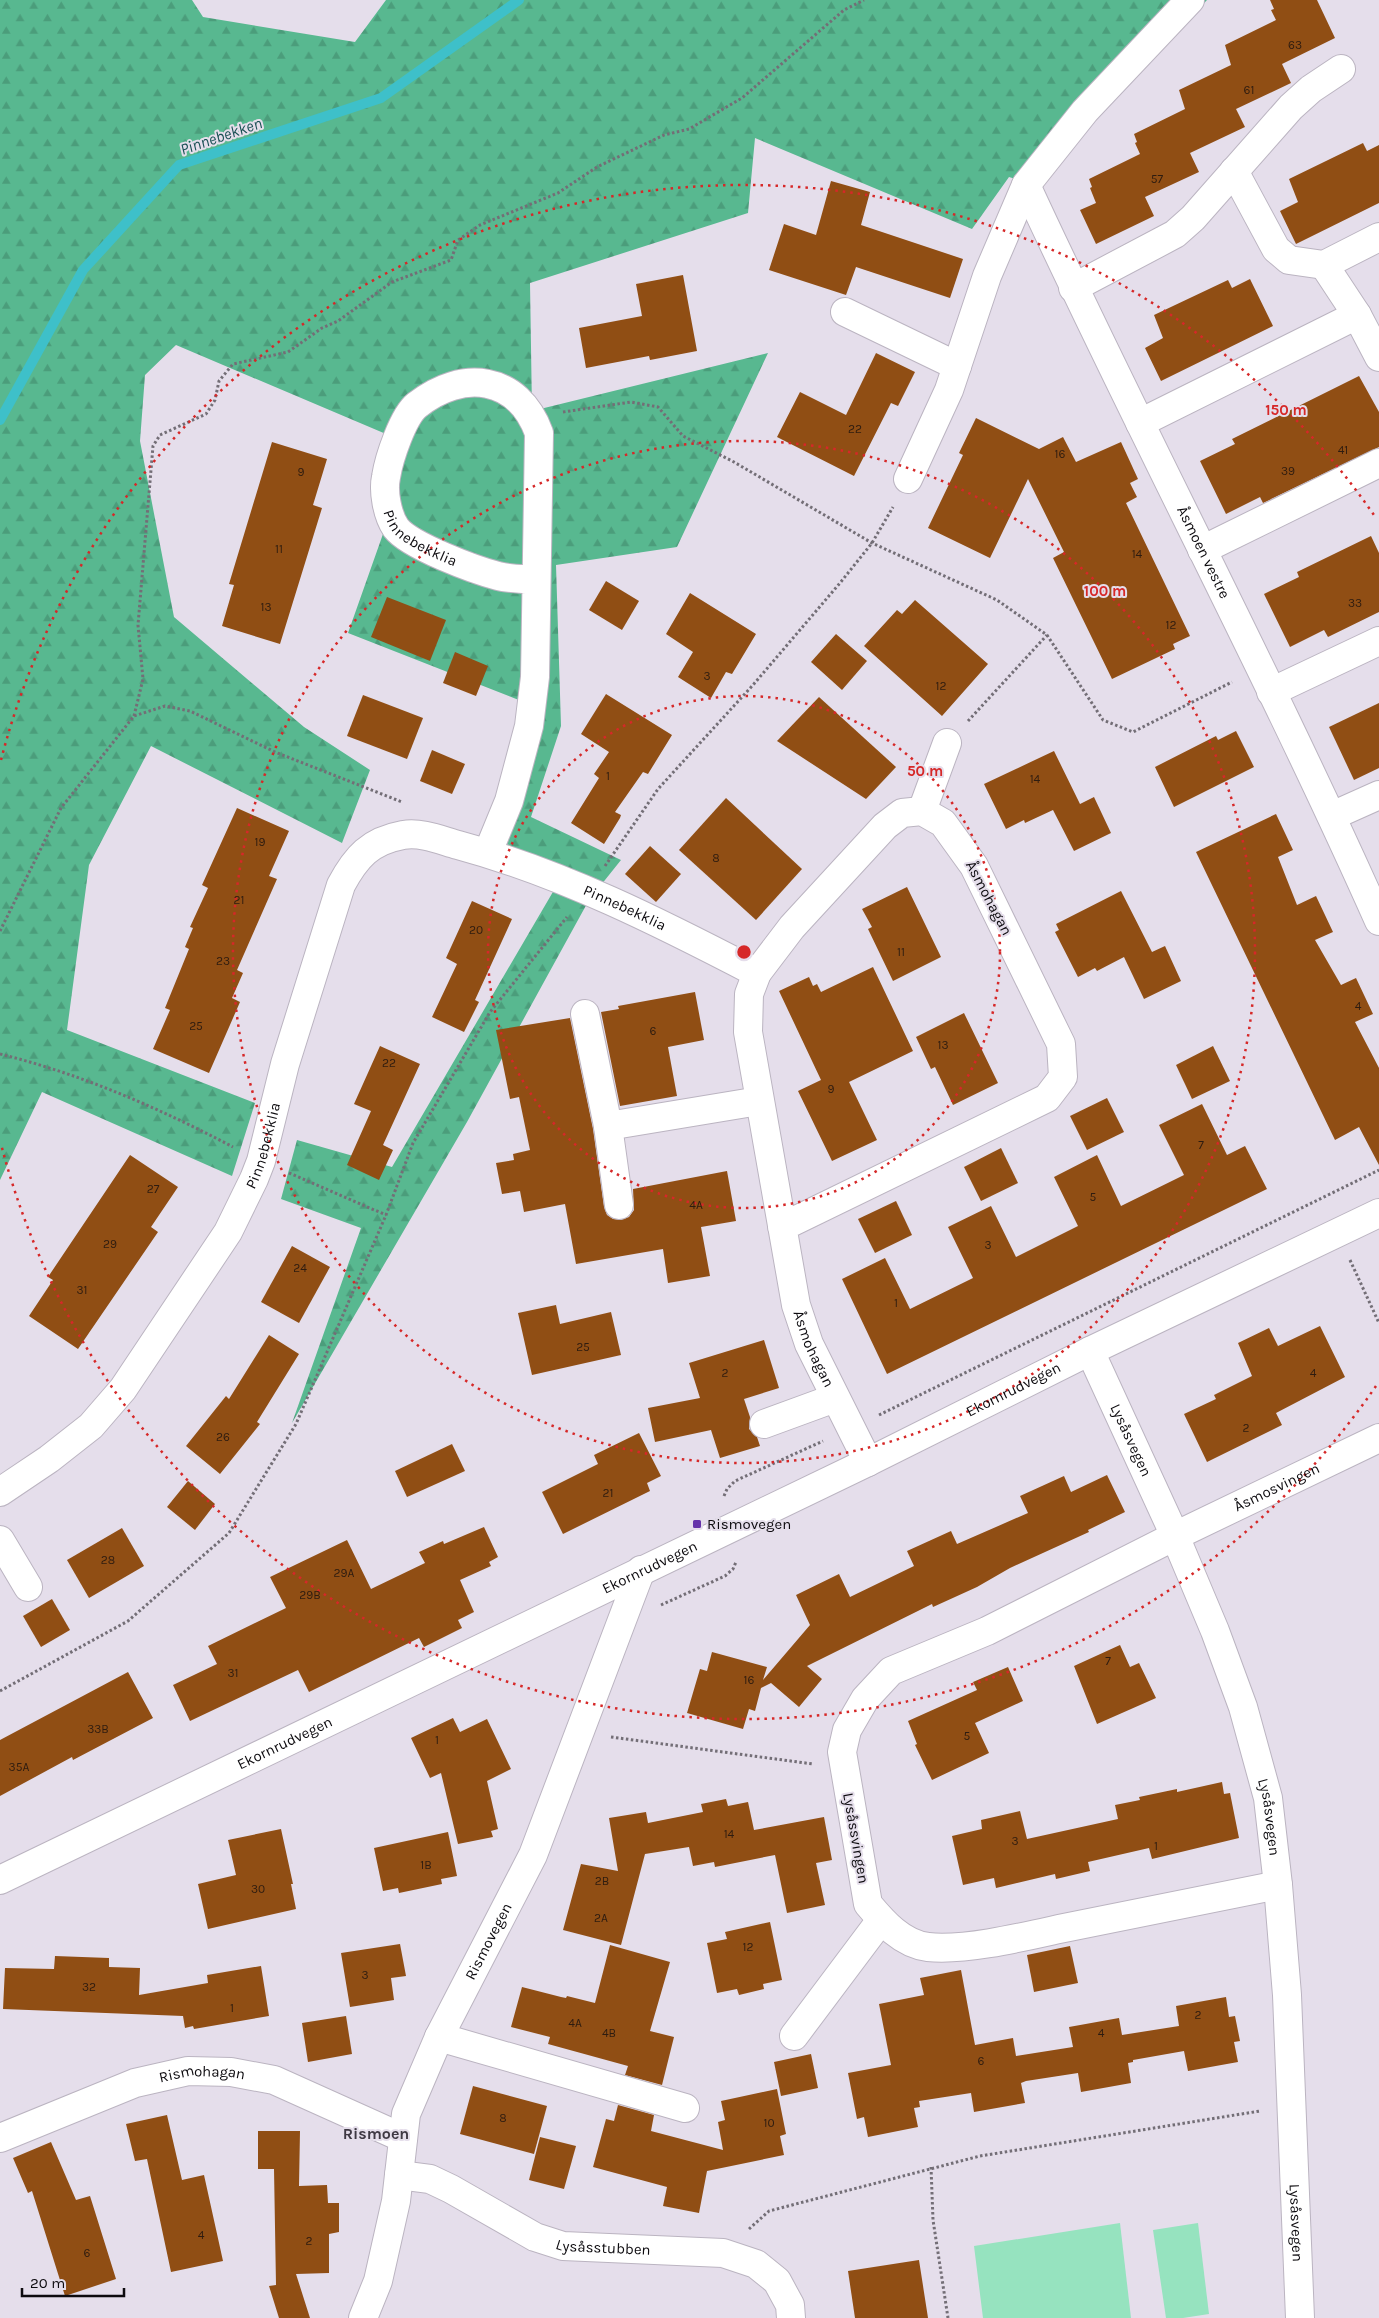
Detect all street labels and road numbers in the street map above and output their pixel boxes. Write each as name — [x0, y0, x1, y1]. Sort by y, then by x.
street label: Åsmoen vestre — [1173, 503, 1234, 602]
street label: Pinnebekklia — [380, 507, 460, 570]
street label: Åsmohagan — [962, 858, 1016, 938]
street label: Pinnebekklia — [581, 881, 669, 934]
street label: Pinnebekklia — [242, 1101, 284, 1192]
street label: Åsmohagan — [789, 1308, 838, 1390]
street label: Ekornrudvegen — [963, 1358, 1064, 1420]
street label: Lysåsvegen — [1106, 1401, 1155, 1479]
street label: Åsmosvingen — [1231, 1459, 1322, 1515]
street label: Ekornrudvegen — [599, 1537, 700, 1598]
street label: Ekornrudvegen — [234, 1712, 335, 1773]
street label: Lysåsvegen — [1254, 1776, 1284, 1857]
street label: Lysåssvingen — [839, 1791, 873, 1885]
street label: Rismovegen — [461, 1900, 516, 1983]
street label: Rismohagan — [157, 2061, 247, 2086]
street label: Lysåsvegen — [1286, 2183, 1307, 2262]
street label: Lysåsstubben — [554, 2235, 651, 2259]

